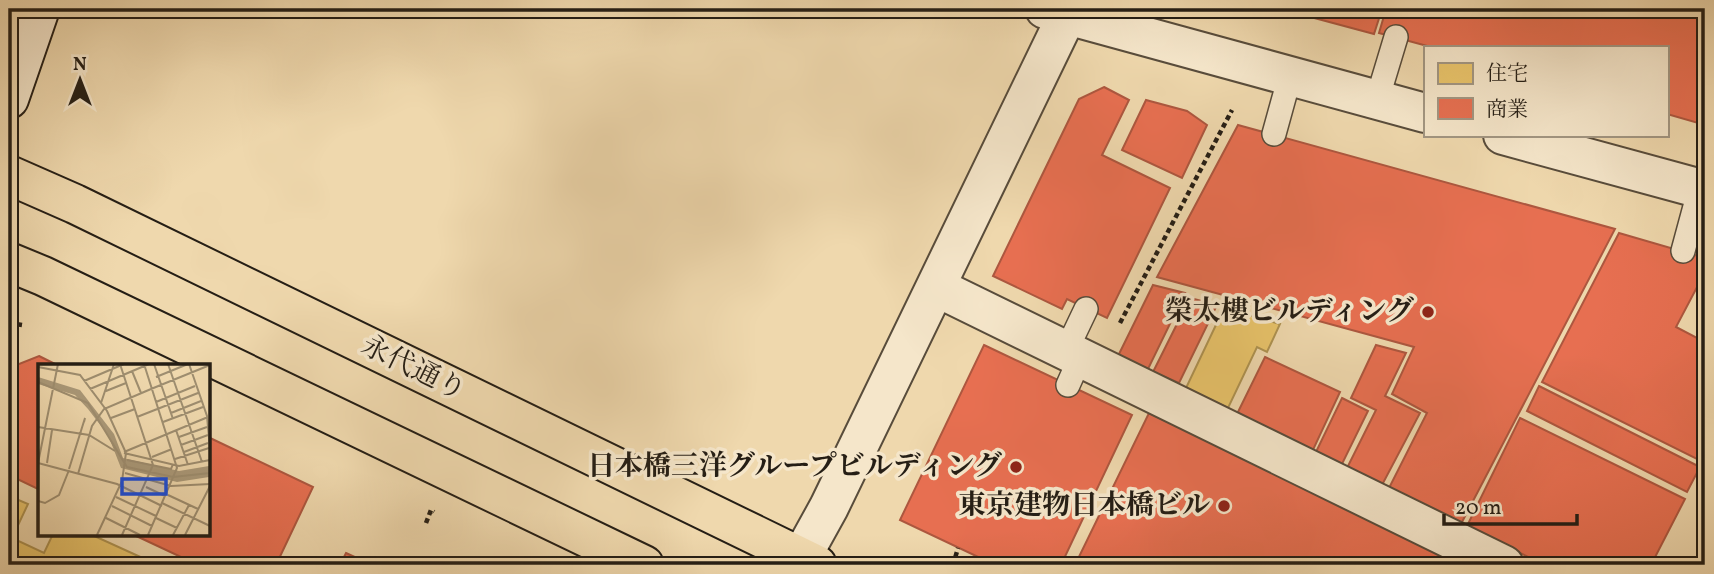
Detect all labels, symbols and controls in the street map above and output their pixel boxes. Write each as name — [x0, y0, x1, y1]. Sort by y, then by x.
north arrow — [46, 46, 116, 116]
legend — [1424, 46, 1668, 136]
text: N — [73, 52, 87, 78]
text: 住宅 — [1486, 60, 1528, 89]
text: 商業 — [1486, 96, 1528, 125]
place label: 榮太樓ビルディング — [1165, 293, 1414, 332]
marker: 榮太樓ビルディング — [1420, 304, 1436, 320]
street label: 永代通り — [354, 327, 472, 411]
inset map — [38, 364, 210, 536]
place label: 日本橋三洋グループビルディング — [587, 448, 1002, 487]
marker: 日本橋三洋グループビルディング — [1008, 459, 1024, 475]
scale bar — [1444, 483, 1578, 527]
place label: 東京建物日本橋ビル — [958, 487, 1210, 526]
text: 20 m — [1455, 494, 1501, 523]
marker: 東京建物日本橋ビル — [1216, 498, 1232, 514]

